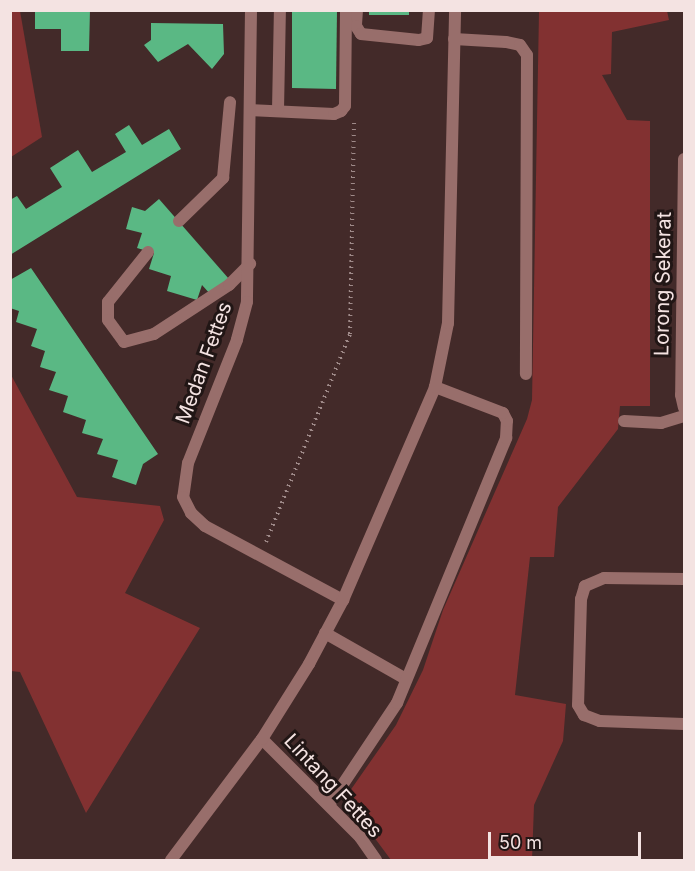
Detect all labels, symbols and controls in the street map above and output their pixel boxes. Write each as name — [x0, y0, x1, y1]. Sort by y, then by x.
street label: Lorong Sekerat — [650, 212, 676, 356]
street label: Medan Fettes — [171, 299, 237, 427]
street label: Lintang Fettes — [279, 729, 387, 843]
scale bar — [491, 820, 644, 858]
text: 50 m — [499, 832, 542, 853]

